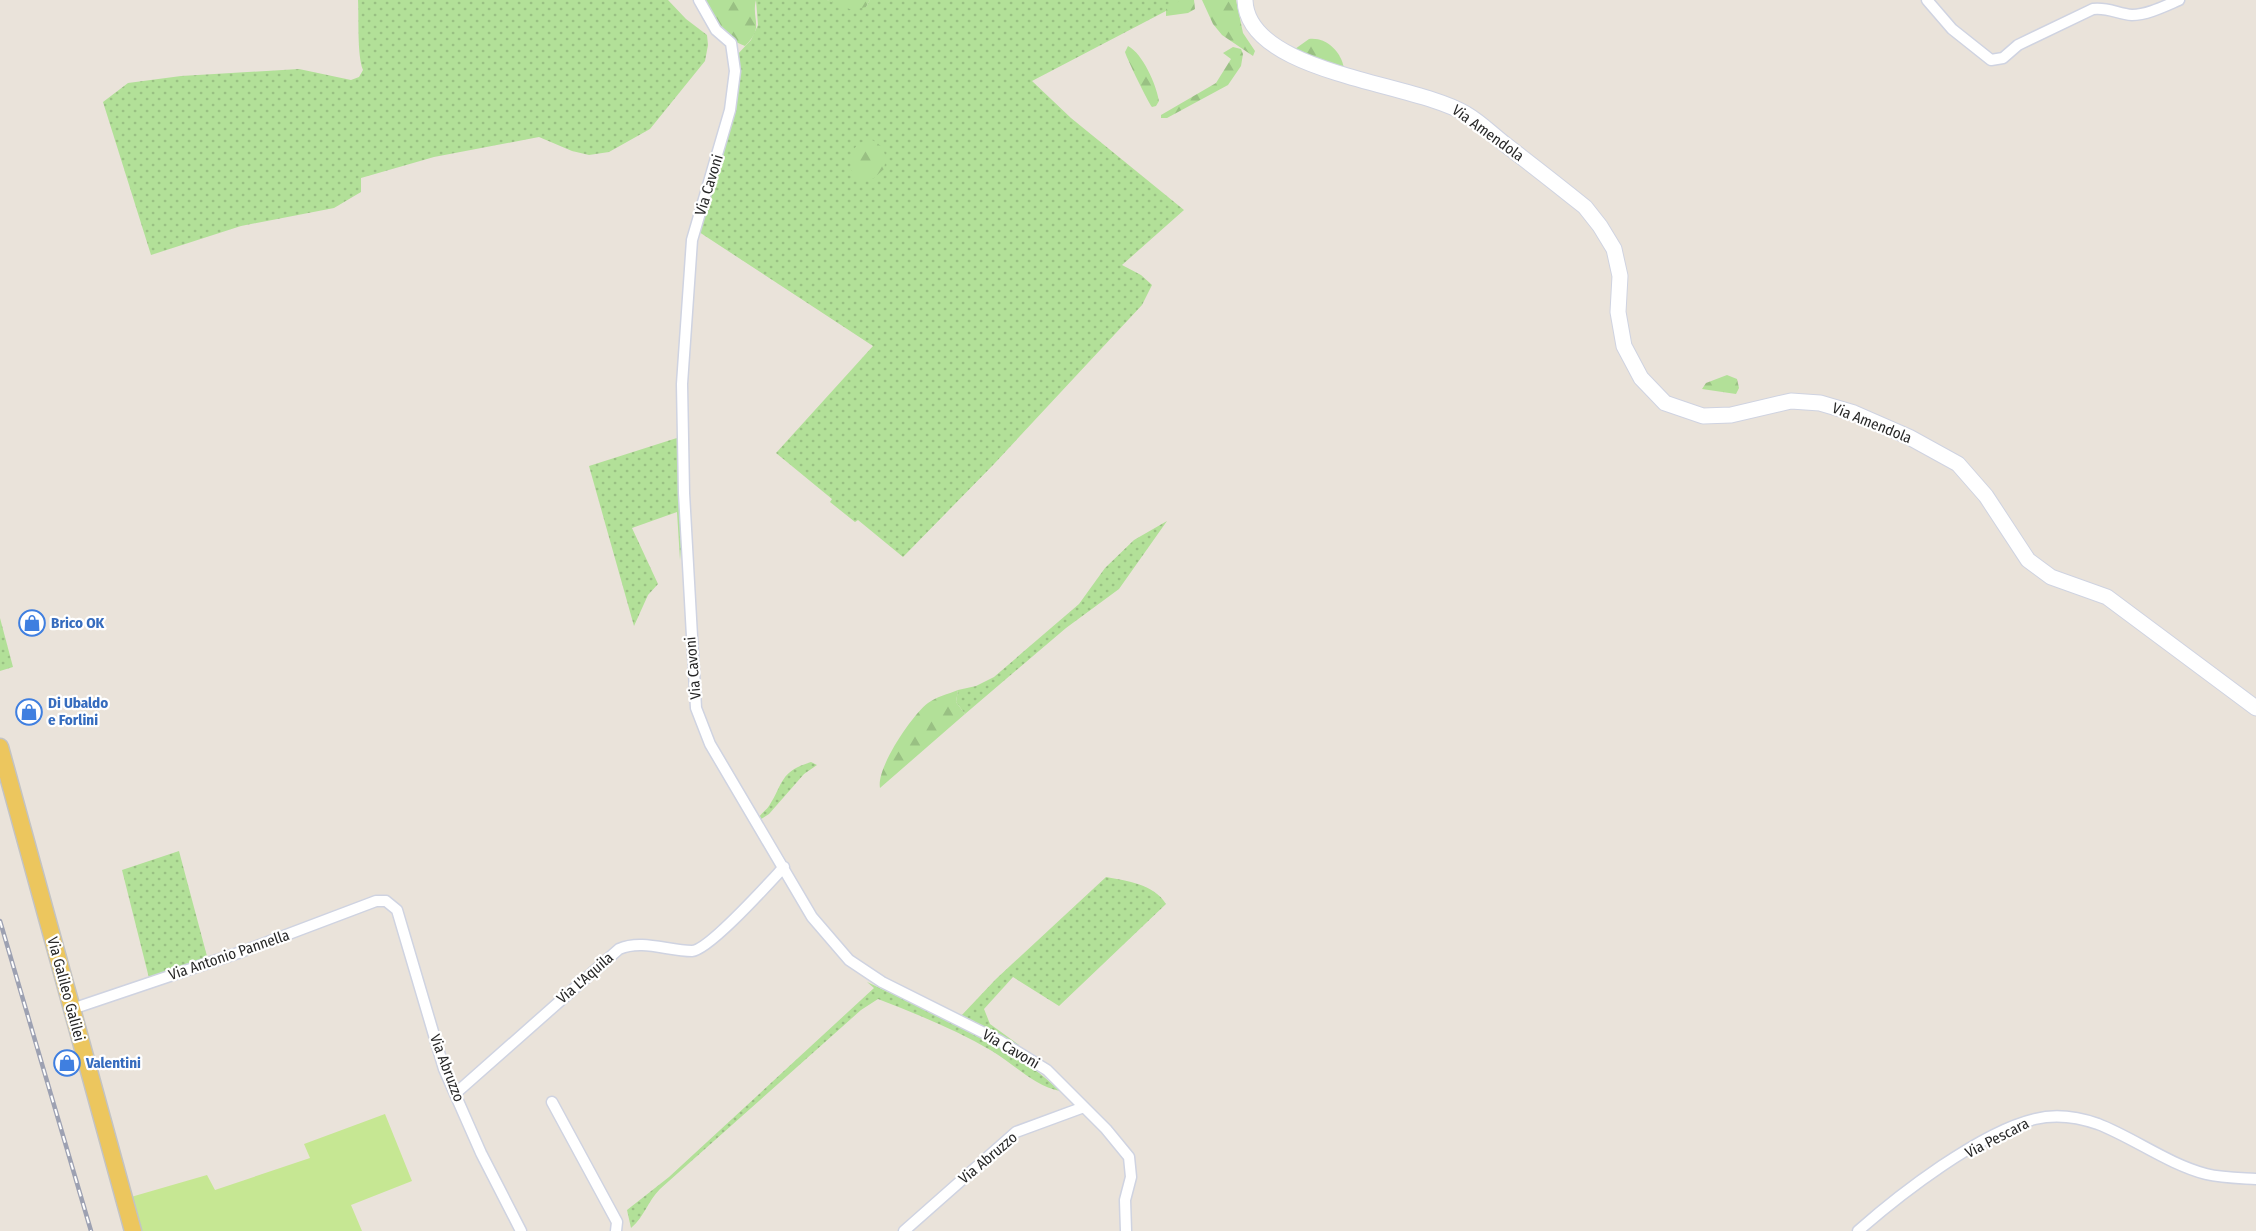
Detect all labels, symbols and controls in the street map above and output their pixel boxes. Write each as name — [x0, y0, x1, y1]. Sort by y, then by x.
street label: Via Amendola — [1449, 101, 1527, 165]
street label: Via Cavoni — [691, 152, 727, 218]
street label: Via Amendola — [1830, 399, 1914, 447]
shop icon: Brico OK — [17, 608, 47, 638]
place label: Brico OK — [51, 614, 105, 632]
street label: Via Cavoni — [681, 636, 705, 700]
place label: Di Ubaldo e Forlini — [48, 694, 108, 729]
shop icon: Di Ubaldo e Forlini — [14, 697, 44, 727]
street label: Via Antonio Pannella — [166, 926, 292, 984]
street label: Via Galileo Galilei — [43, 935, 89, 1043]
street label: Via L'Aquila — [553, 949, 617, 1007]
street label: Via Cavoni — [979, 1025, 1043, 1073]
street label: Via Abruzzo — [426, 1032, 468, 1104]
shop icon: Valentini — [52, 1048, 82, 1078]
place label: Valentini — [85, 1054, 141, 1072]
street label: Via Pescara — [1962, 1114, 2032, 1162]
street label: Via Abruzzo — [955, 1128, 1021, 1188]

